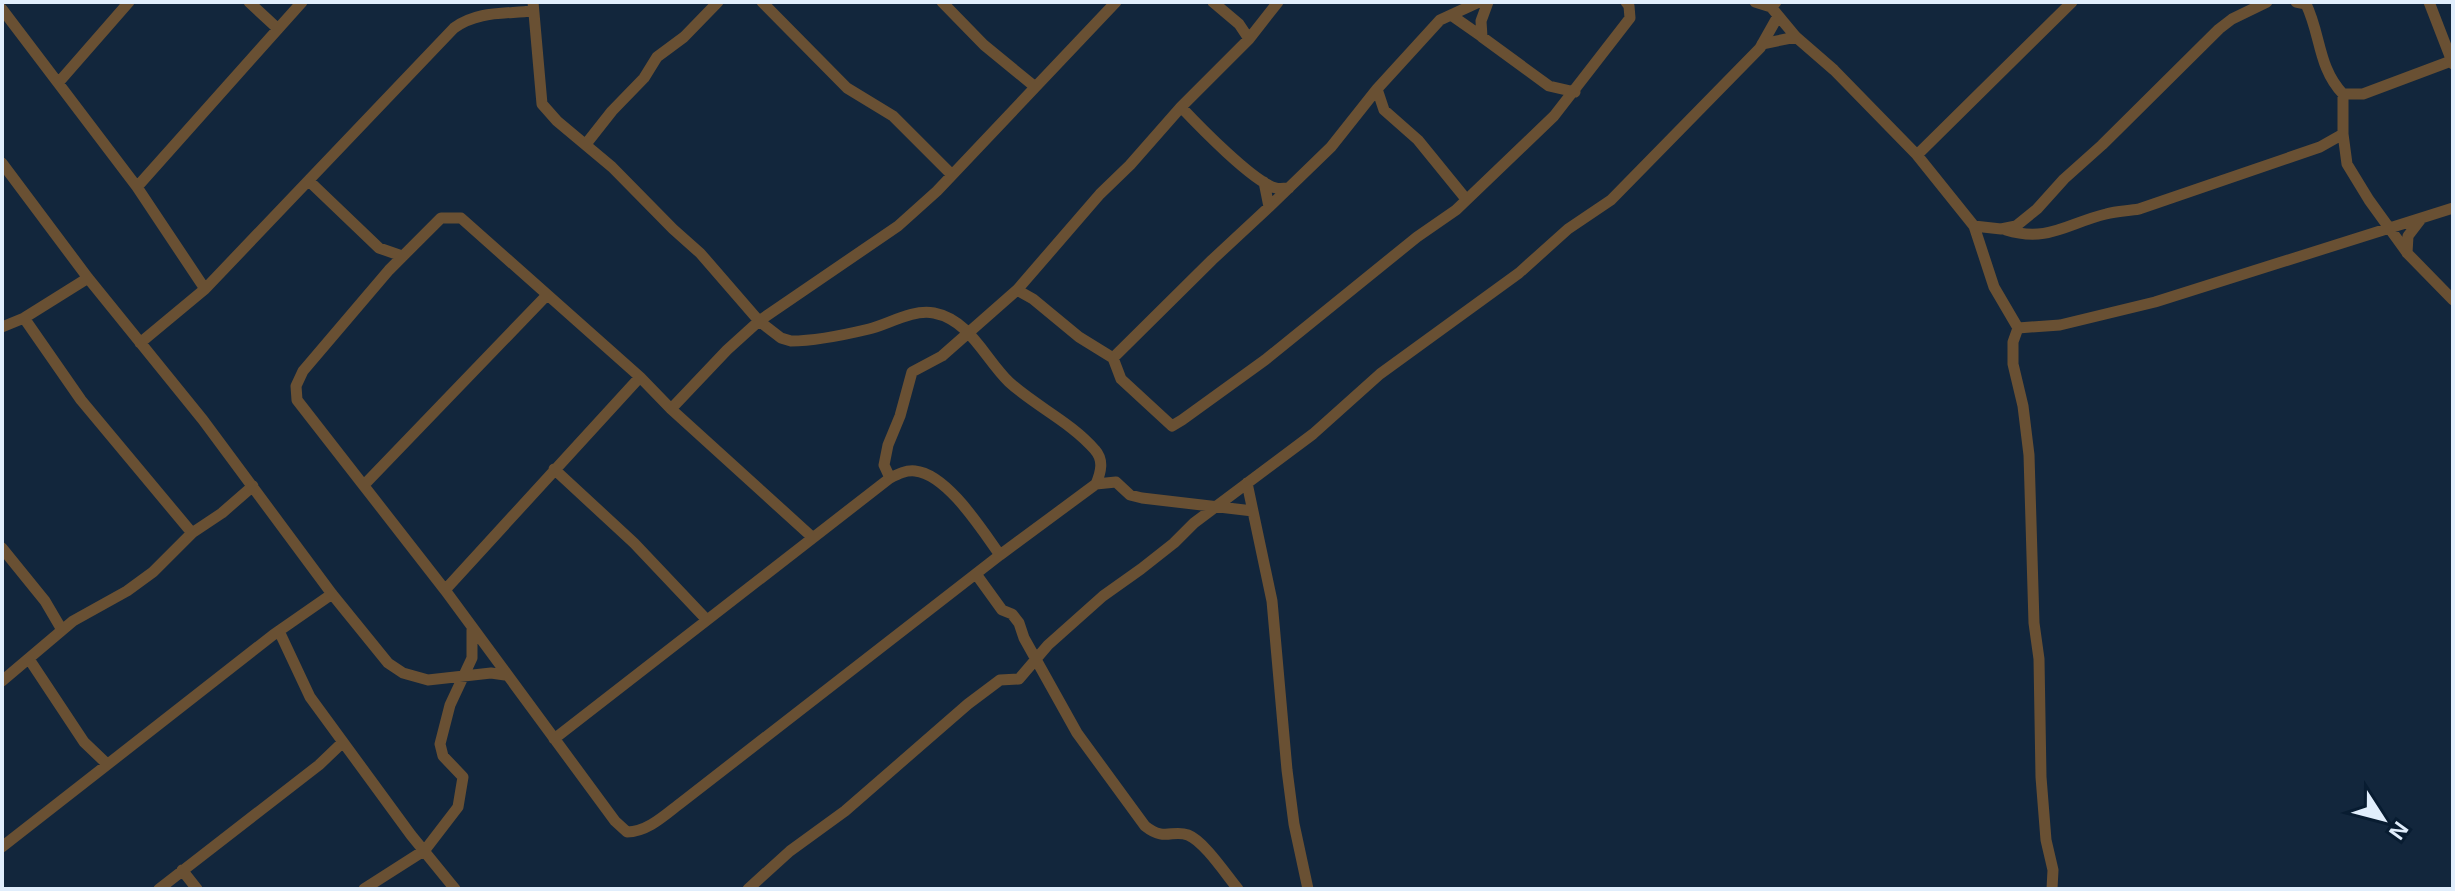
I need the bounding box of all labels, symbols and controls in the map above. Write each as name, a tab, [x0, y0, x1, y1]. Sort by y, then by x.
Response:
north arrow	[2343, 779, 2423, 859]
text: N	[2384, 817, 2414, 844]

